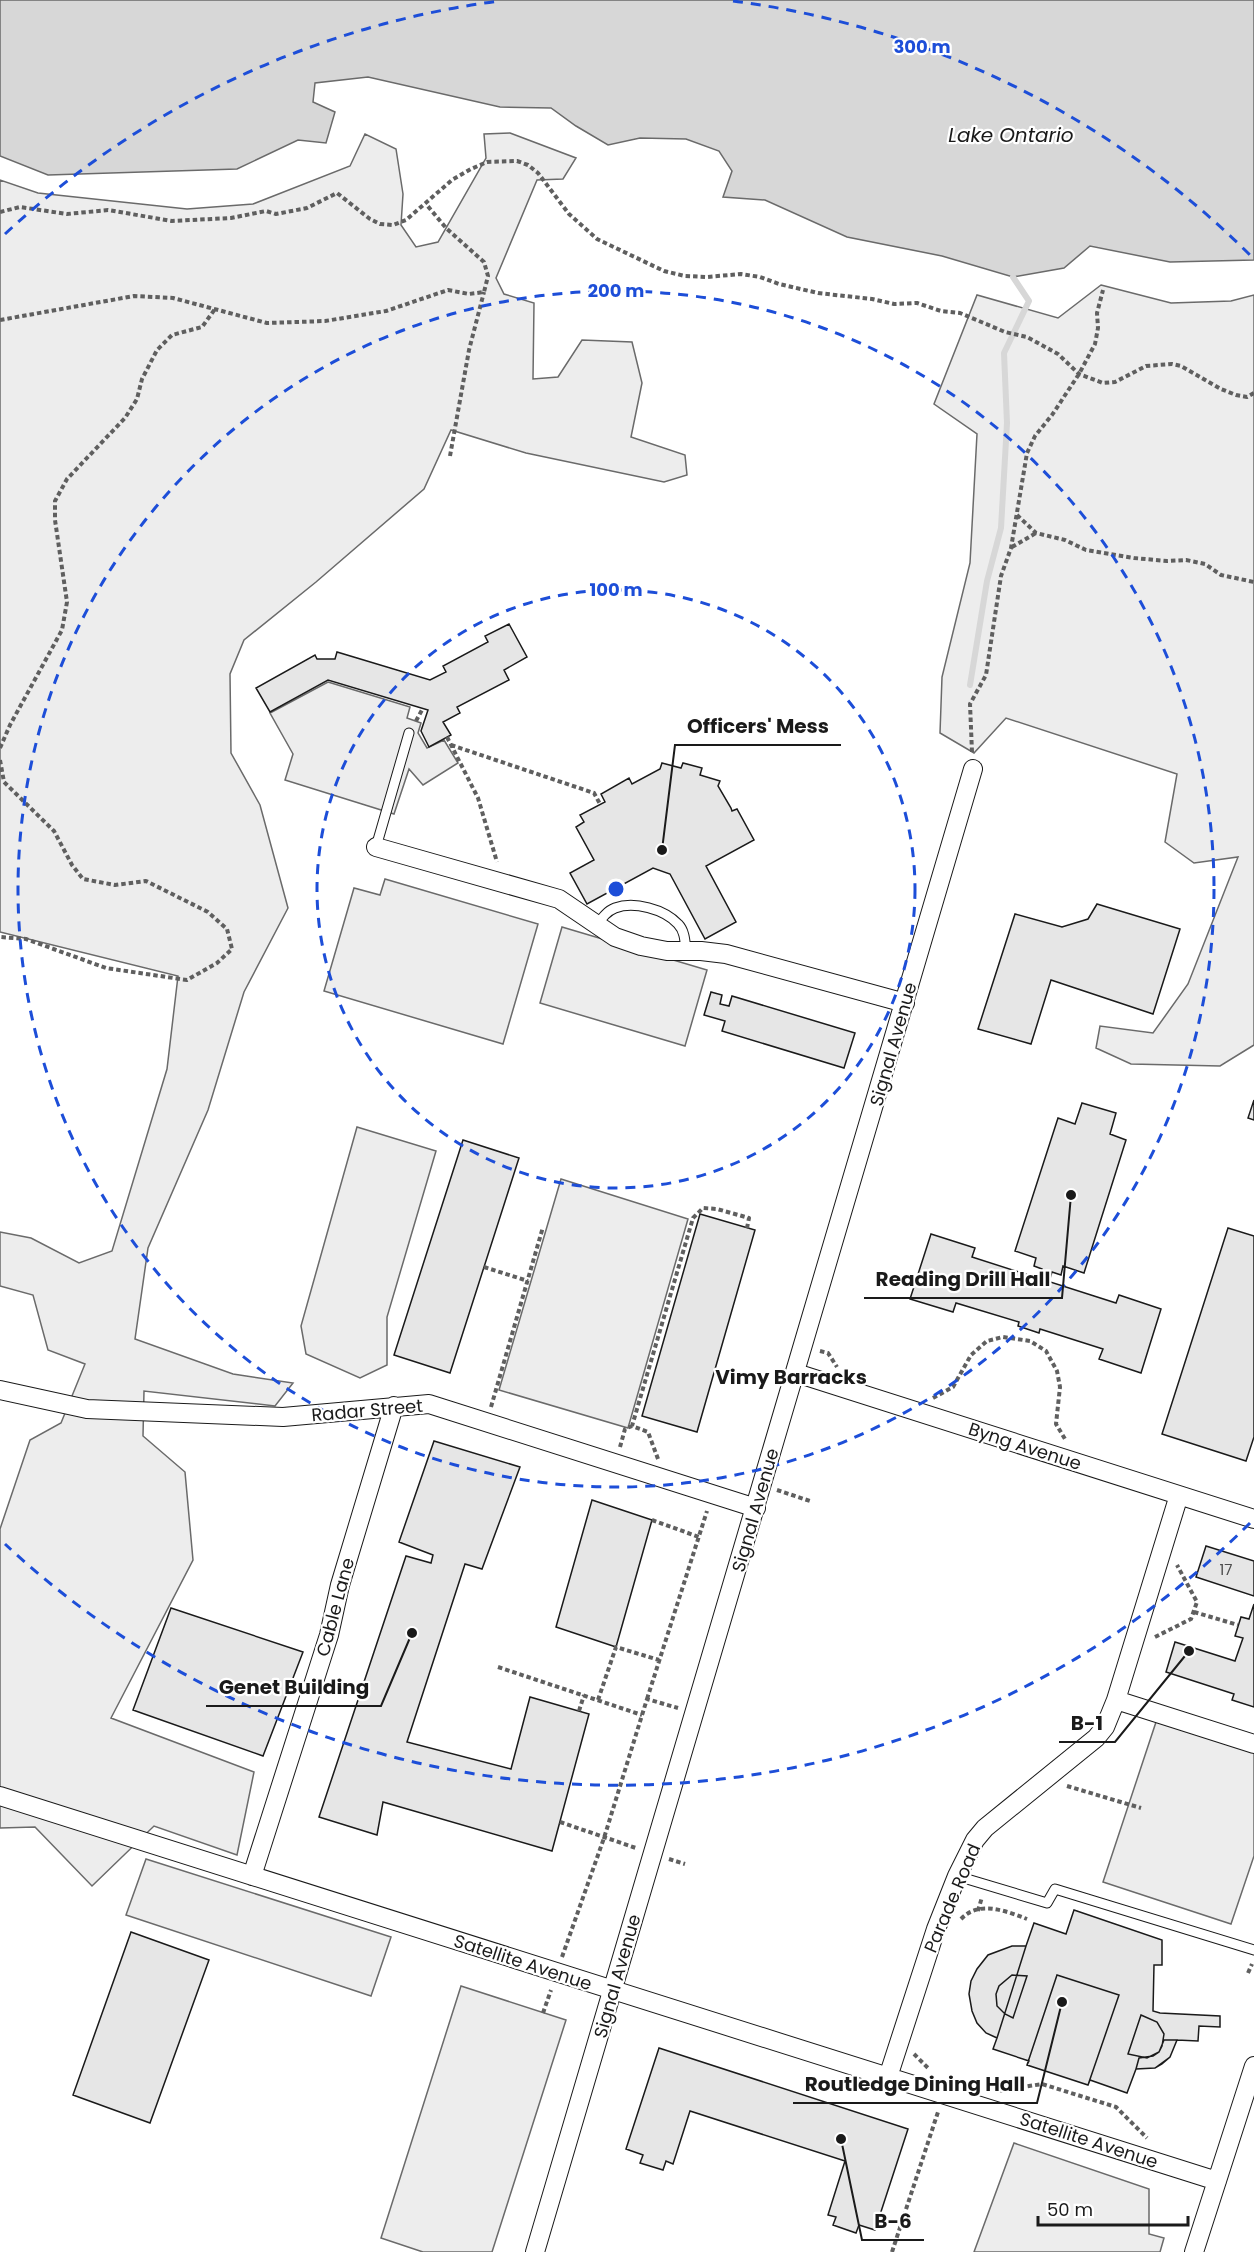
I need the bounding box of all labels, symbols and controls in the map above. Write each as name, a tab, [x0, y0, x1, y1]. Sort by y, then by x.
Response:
text: 300 m	[893, 34, 951, 59]
water label: Lake Ontario	[948, 121, 1074, 149]
text: 200 m	[588, 278, 644, 303]
text: 100 m	[589, 577, 643, 602]
callout: Officers' Mess	[675, 707, 841, 745]
text: Officers' Mess	[687, 712, 829, 740]
centre of rings	[606, 879, 626, 899]
street label: Signal Avenue	[863, 979, 923, 1109]
callout: Reading Drill Hall	[864, 1260, 1062, 1298]
text: Reading Drill Hall	[876, 1265, 1050, 1293]
district label: Vimy Barracks	[715, 1363, 867, 1391]
street label: Radar Street	[310, 1393, 424, 1427]
street label: Byng Avenue	[965, 1416, 1085, 1476]
street label: Signal Avenue	[725, 1445, 785, 1575]
street label: Cable Lane	[310, 1555, 360, 1659]
house number: 17	[1220, 1559, 1233, 1580]
callout: Genet Building	[206, 1668, 381, 1706]
text: Genet Building	[219, 1673, 369, 1701]
callout: B-1	[1059, 1704, 1115, 1742]
text: B-1	[1071, 1709, 1103, 1737]
street label: Parade Road	[918, 1840, 986, 1956]
street label: Signal Avenue	[587, 1911, 647, 2041]
street label: Satellite Avenue	[451, 1928, 595, 1996]
callout: Routledge Dining Hall	[793, 2065, 1037, 2103]
text: Routledge Dining Hall	[805, 2070, 1025, 2098]
street label: Satellite Avenue	[1017, 2106, 1161, 2174]
scale bar	[1038, 2189, 1188, 2227]
text: 50 m	[1047, 2197, 1093, 2222]
callout: B-6	[862, 2202, 924, 2240]
text: B-6	[874, 2207, 912, 2235]

